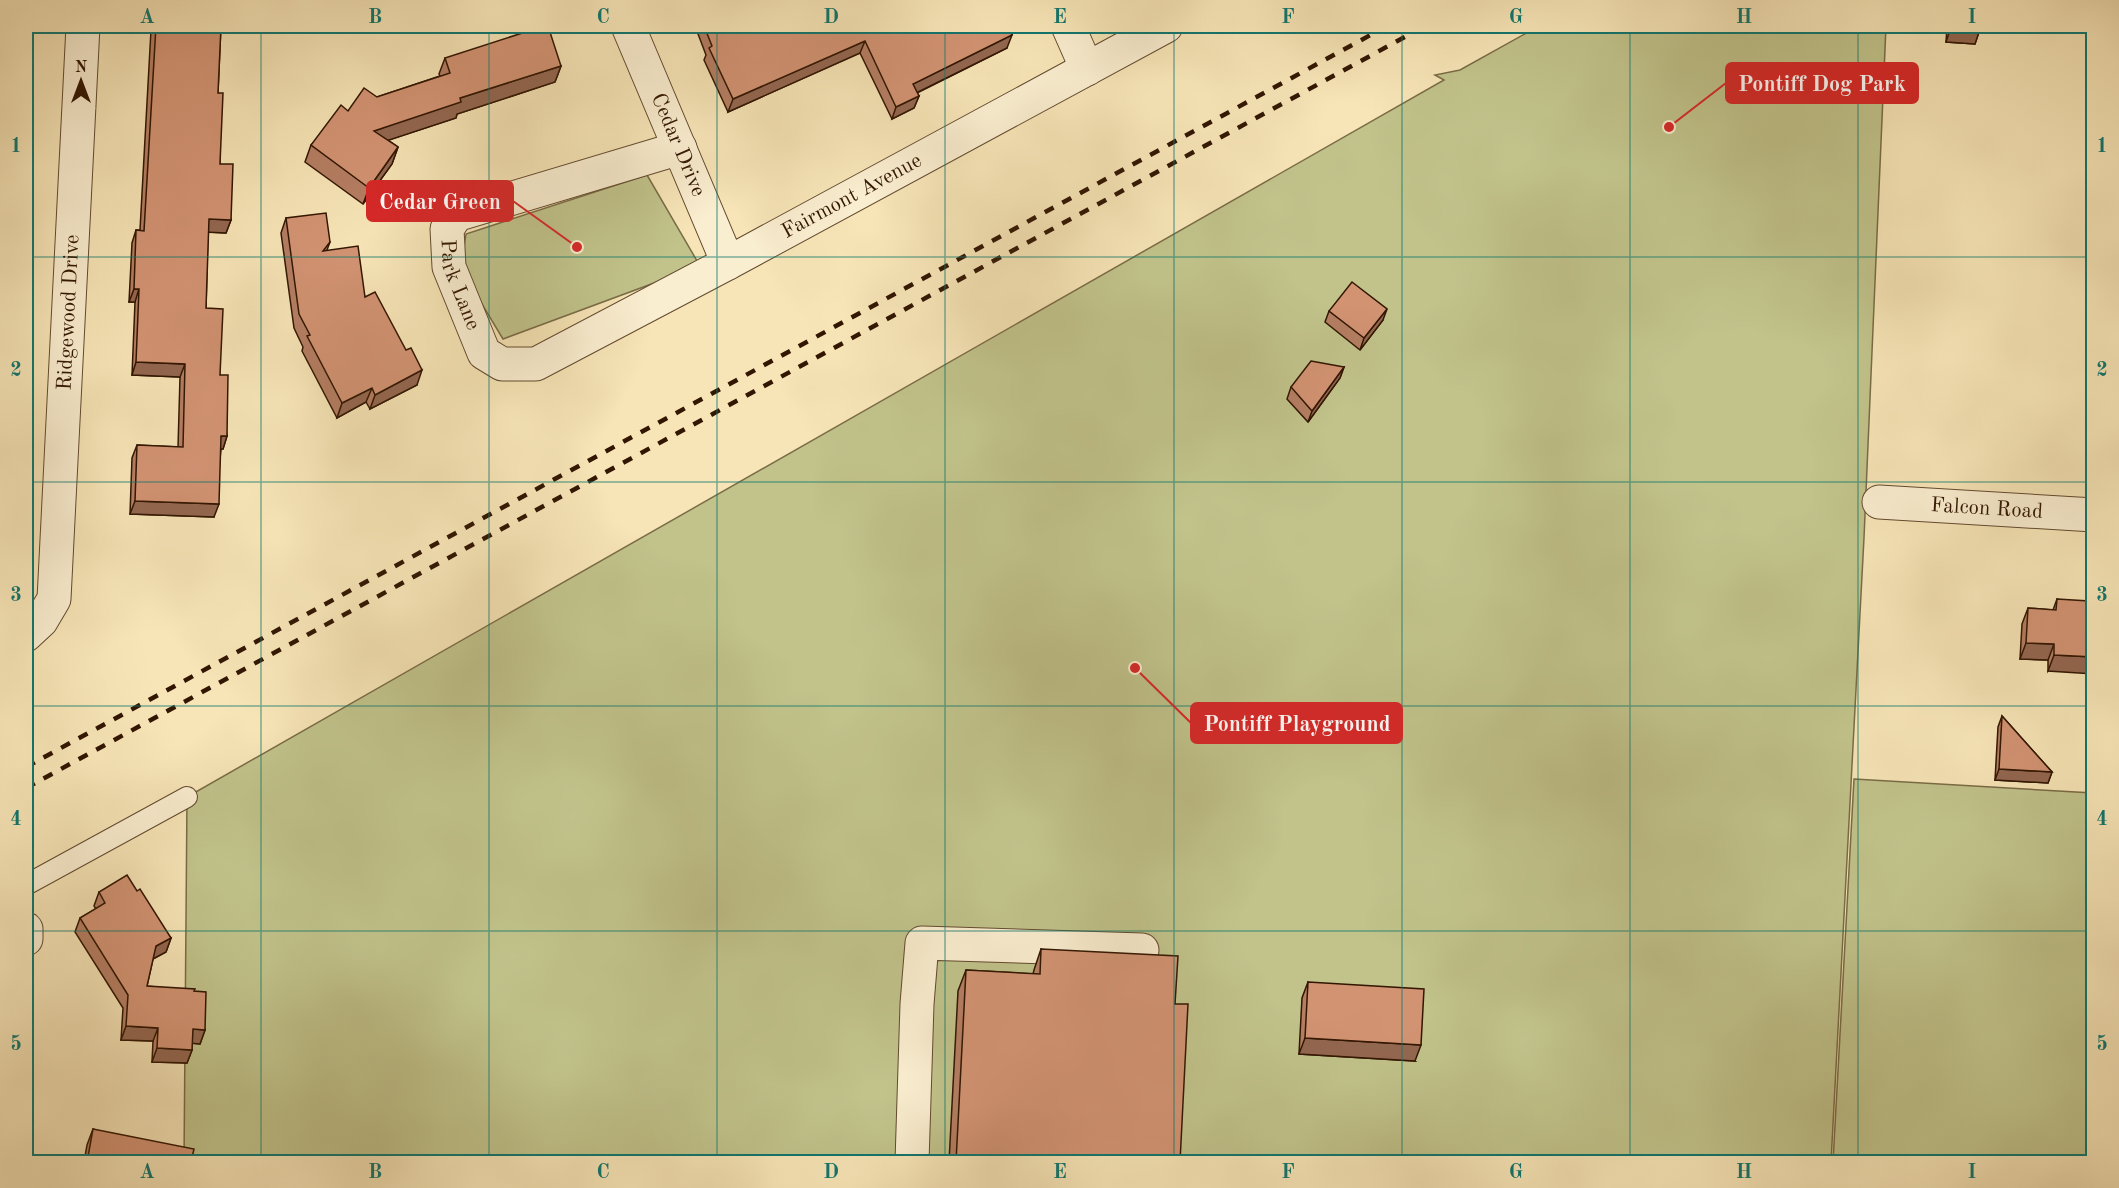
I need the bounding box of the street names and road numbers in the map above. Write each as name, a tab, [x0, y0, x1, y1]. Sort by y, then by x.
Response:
street label: Cedar Drive	[647, 90, 709, 200]
street label: Fairmont Avenue	[778, 150, 925, 242]
street label: Ridgewood Drive	[54, 234, 83, 391]
street label: Park Lane	[437, 239, 484, 333]
street label: Falcon Road	[1930, 495, 2044, 522]

